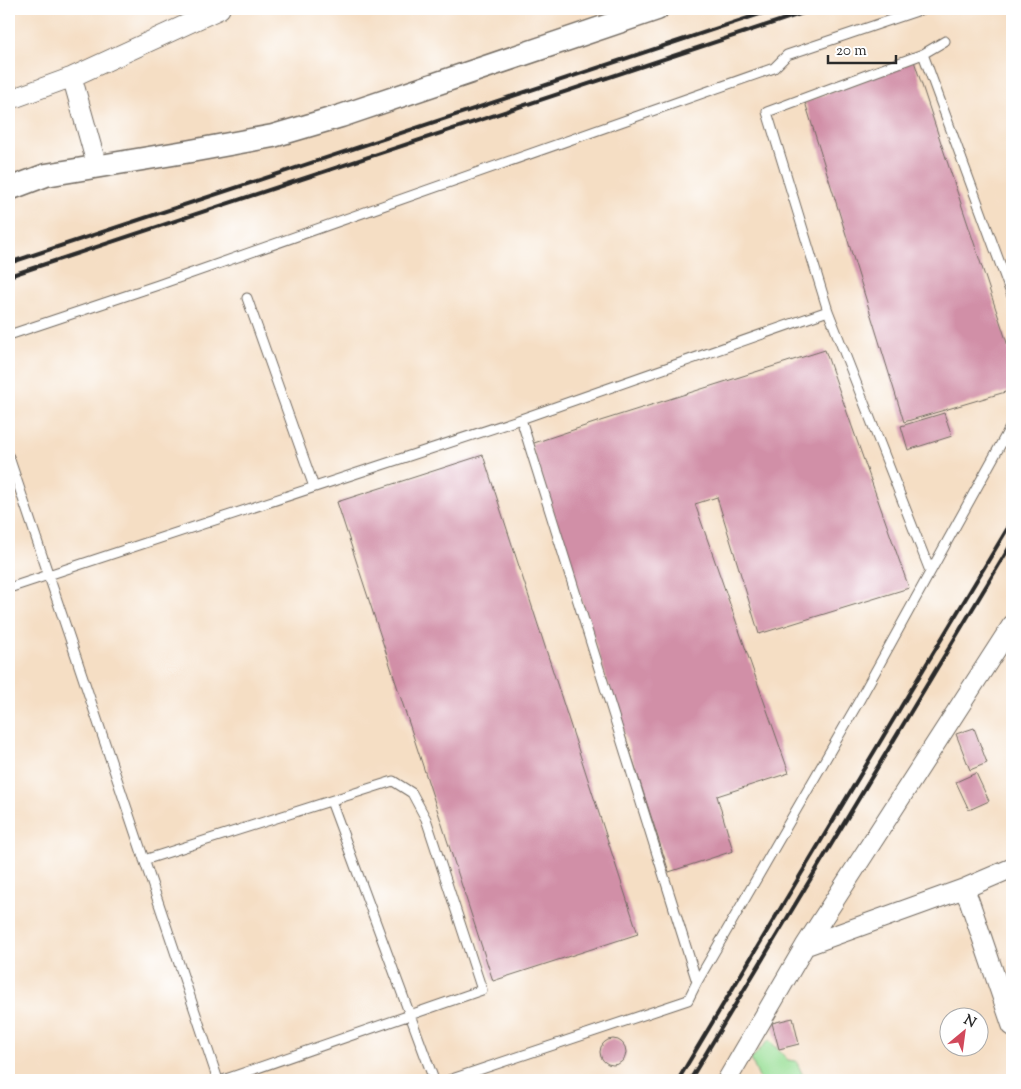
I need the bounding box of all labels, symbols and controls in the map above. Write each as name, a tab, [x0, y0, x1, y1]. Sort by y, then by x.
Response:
scale bar	[828, 32, 896, 64]
text: 20 m	[836, 41, 867, 62]
north arrow	[938, 1006, 988, 1056]
text: N	[960, 1011, 979, 1034]

